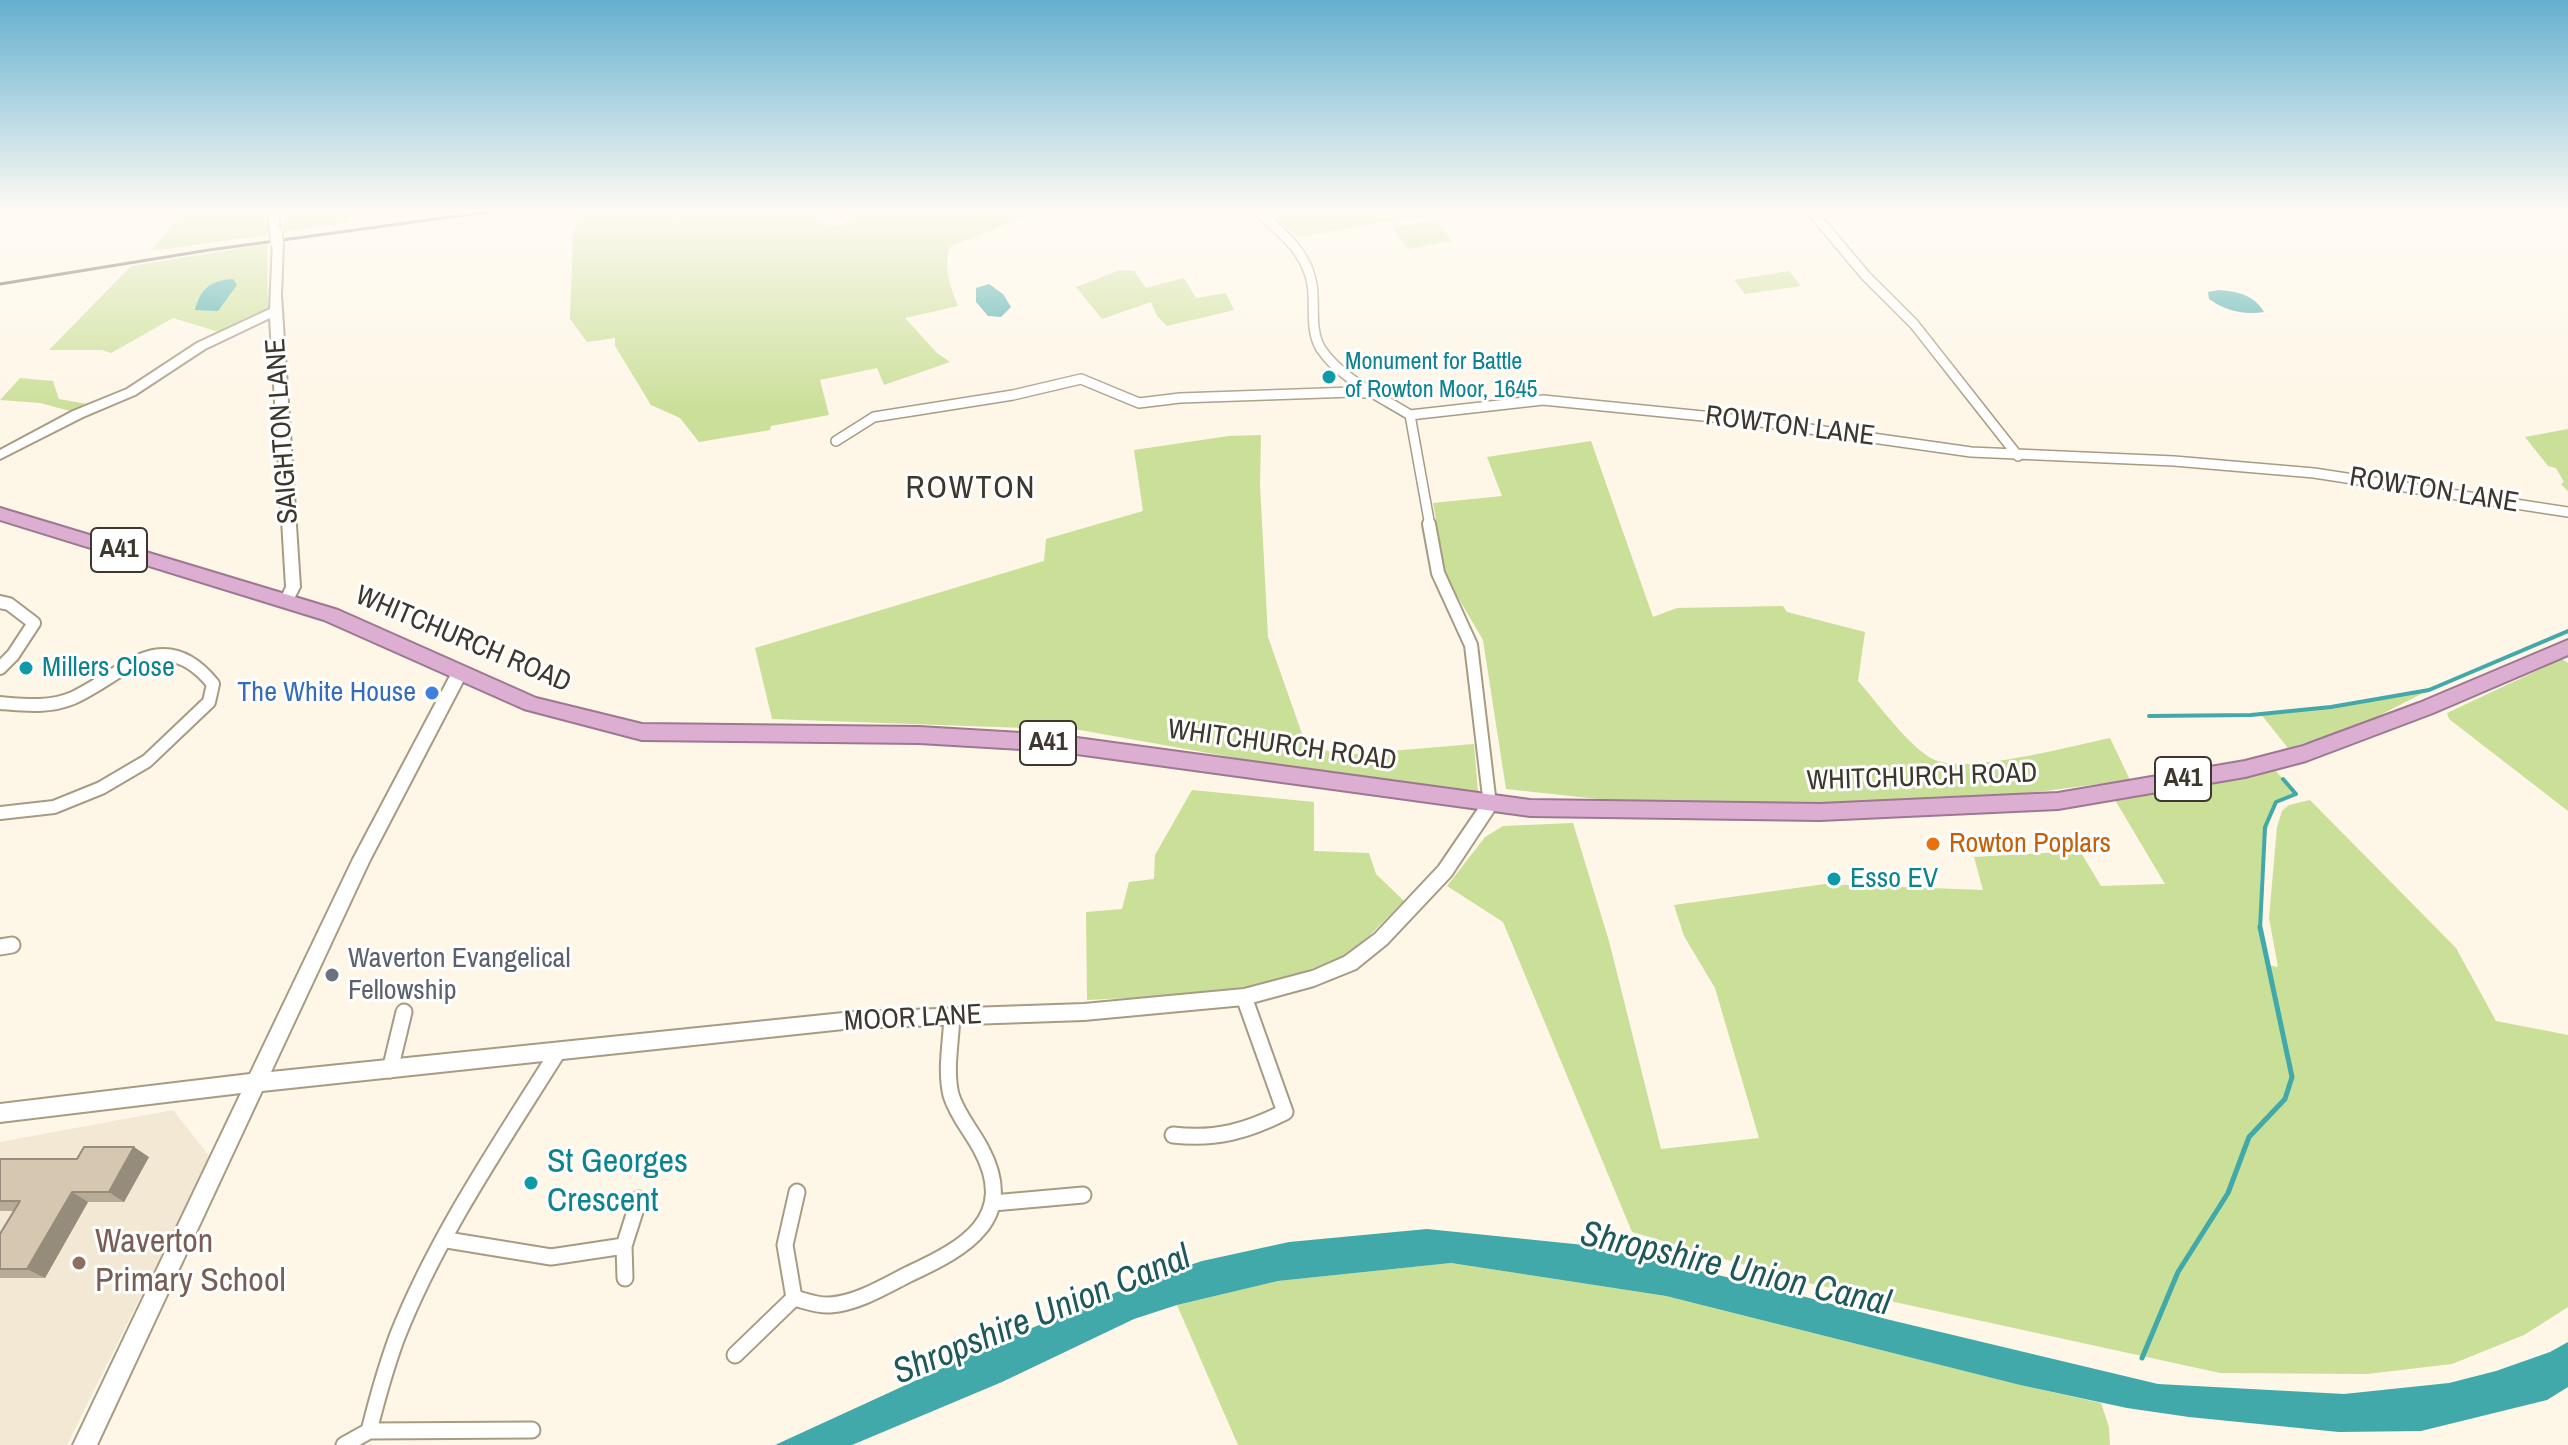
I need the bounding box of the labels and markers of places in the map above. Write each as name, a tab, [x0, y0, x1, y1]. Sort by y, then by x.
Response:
place label: Monument for Battle of Rowton Moor, 1645	[1345, 349, 1538, 405]
marker: Monument for Battle of Rowton Moor, 1645	[1320, 368, 1338, 386]
place label: Millers Close	[42, 651, 175, 685]
marker: Millers Close	[17, 659, 35, 677]
place label: The White House	[237, 676, 416, 710]
marker: The White House	[423, 684, 441, 702]
place label: Rowton Poplars	[1949, 827, 2111, 861]
marker: Rowton Poplars	[1924, 835, 1942, 853]
place label: Esso EV	[1850, 862, 1938, 896]
marker: Esso EV	[1825, 870, 1843, 888]
place label: Waverton Evangelical Fellowship	[348, 942, 570, 1008]
marker: Waverton Evangelical Fellowship	[323, 966, 341, 984]
place label: St Georges Crescent	[547, 1143, 688, 1222]
marker: St Georges Crescent	[522, 1174, 540, 1192]
place label: Waverton Primary School	[95, 1223, 286, 1302]
marker: Waverton Primary School	[70, 1254, 88, 1272]

